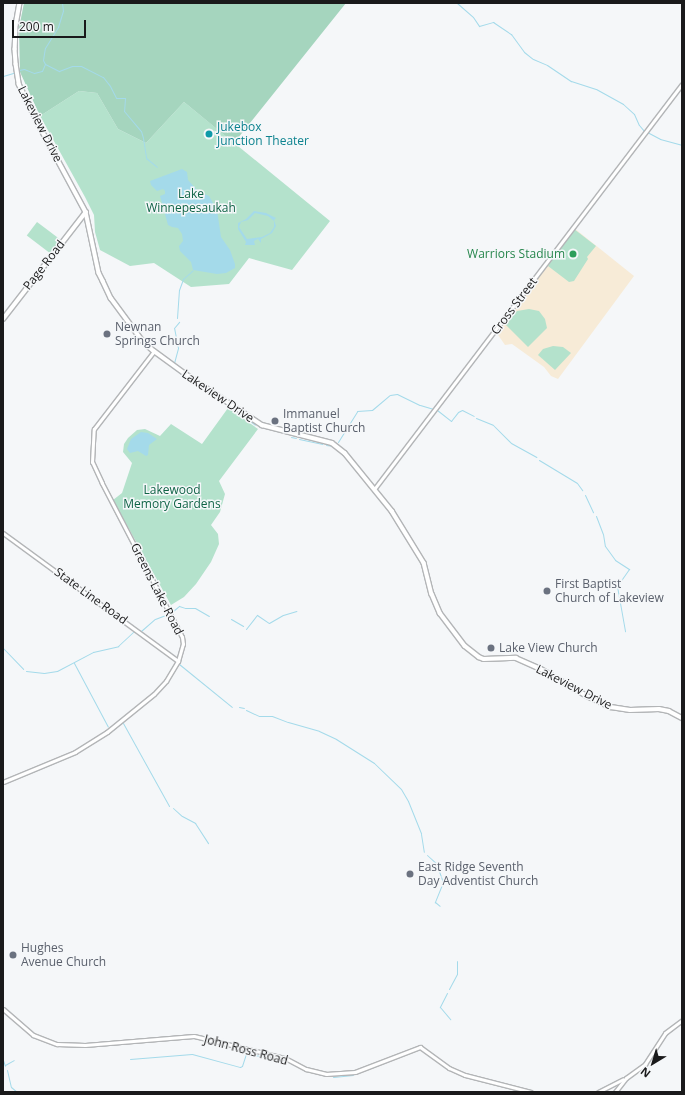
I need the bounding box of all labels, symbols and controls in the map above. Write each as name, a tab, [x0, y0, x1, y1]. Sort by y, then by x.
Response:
scale bar	[14, 12, 88, 38]
text: 200 m	[19, 18, 54, 35]
street label: Lakeview Drive	[15, 84, 65, 164]
place label: Jukebox Junction Theater	[217, 120, 309, 148]
marker: Jukebox Junction Theater	[204, 129, 214, 139]
park label: Lake Winnepesaukah	[146, 187, 236, 215]
street label: Page Road	[20, 237, 68, 293]
place label: Warriors Stadium	[467, 247, 565, 261]
marker: Warriors Stadium	[568, 249, 578, 259]
street label: Cross Street	[488, 275, 540, 337]
place label: Newnan Springs Church	[115, 320, 200, 348]
marker: Newnan Springs Church	[102, 329, 112, 339]
street label: Lakeview Drive	[179, 367, 257, 425]
place label: Immanuel Baptist Church	[283, 407, 365, 435]
marker: Immanuel Baptist Church	[270, 416, 280, 426]
park label: Lakewood Memory Gardens	[123, 483, 221, 511]
street label: Greens Lake Road	[128, 541, 186, 637]
street label: State Line Road	[52, 565, 130, 627]
place label: First Baptist Church of Lakeview	[555, 577, 664, 605]
marker: First Baptist Church of Lakeview	[542, 586, 552, 596]
place label: Lake View Church	[499, 641, 598, 655]
marker: Lake View Church	[486, 643, 496, 653]
street label: Lakeview Drive	[534, 662, 614, 712]
place label: East Ridge Seventh Day Adventist Church	[418, 860, 538, 888]
marker: East Ridge Seventh Day Adventist Church	[405, 869, 415, 879]
place label: Hughes Avenue Church	[21, 941, 106, 969]
marker: Hughes Avenue Church	[8, 950, 18, 960]
street label: John Ross Road	[203, 1032, 289, 1068]
north arrow	[633, 1043, 673, 1083]
text: N	[637, 1064, 653, 1082]

